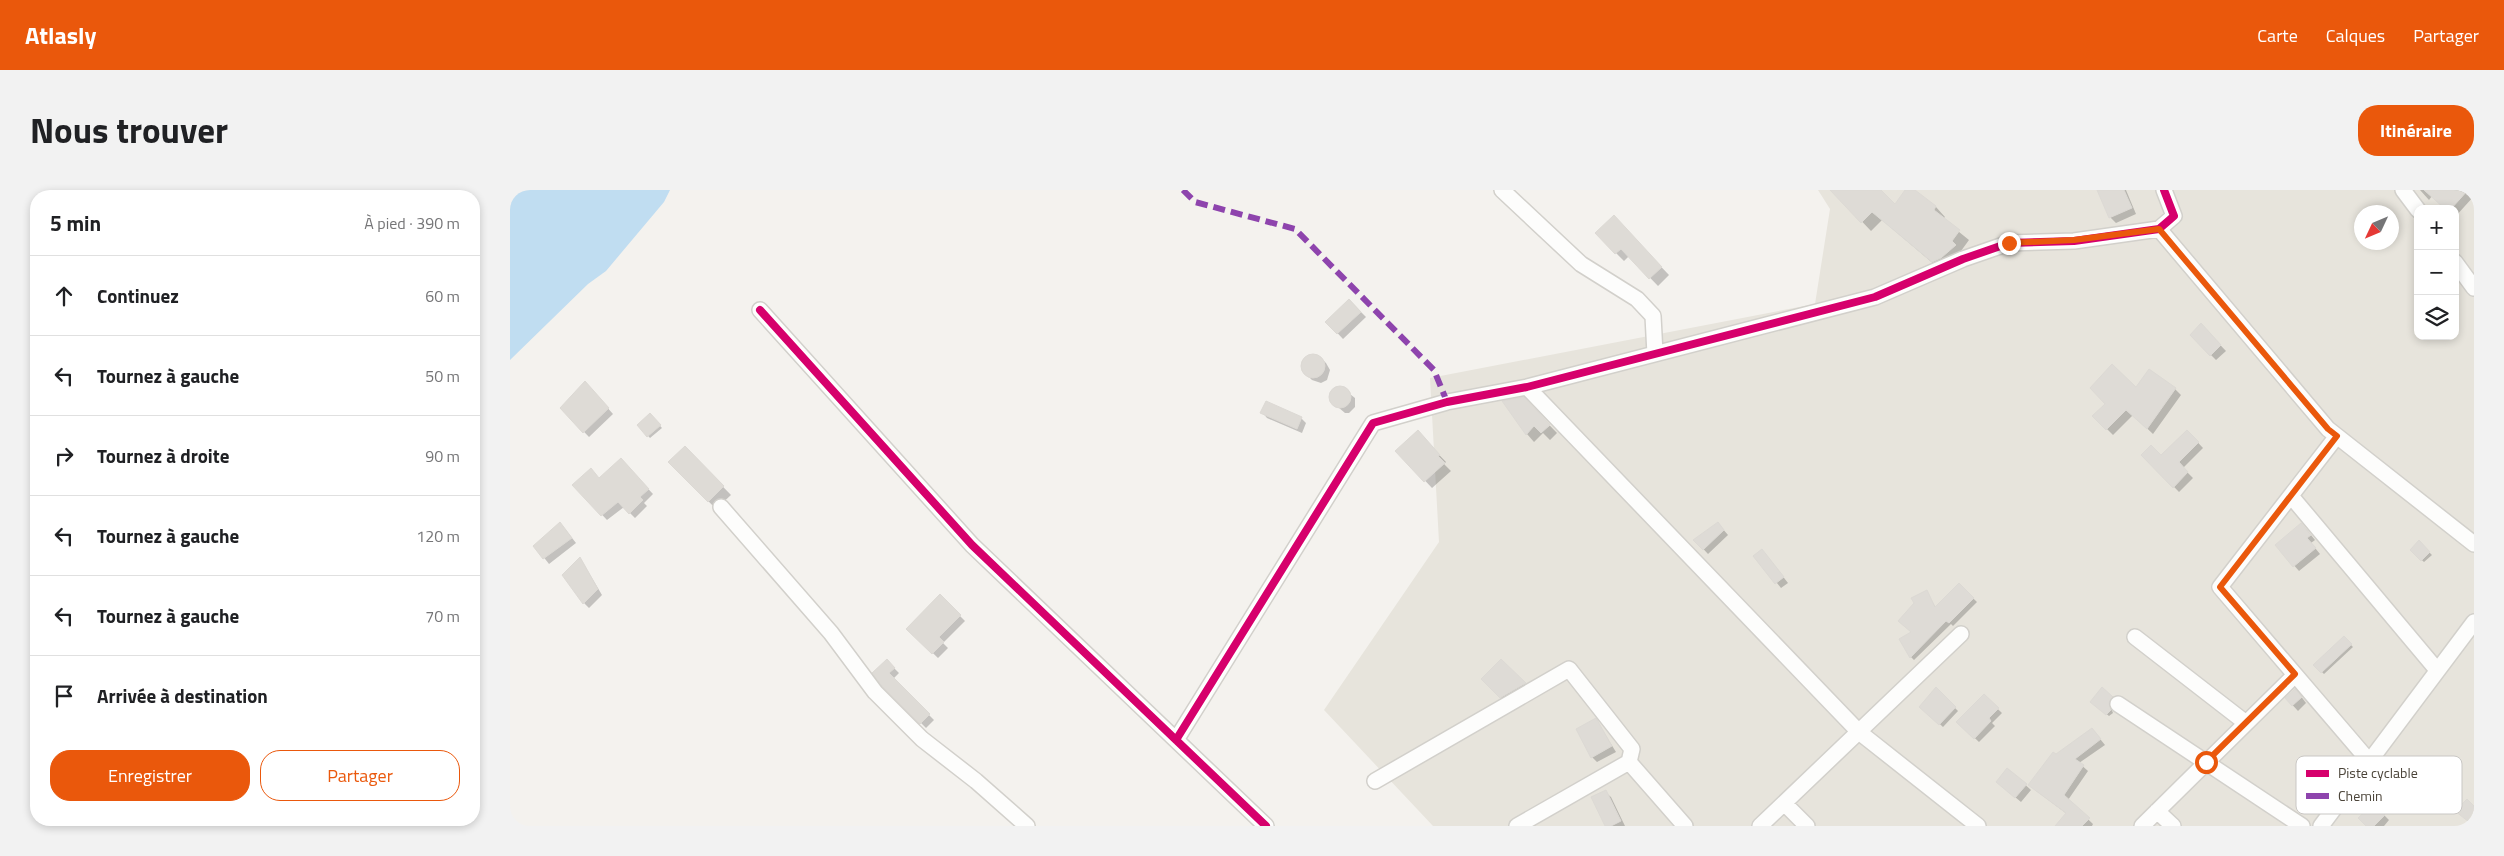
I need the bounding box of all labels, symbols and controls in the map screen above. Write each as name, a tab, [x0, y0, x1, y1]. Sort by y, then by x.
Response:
text: Atlasly	[25, 17, 96, 53]
text: Carte	[2257, 22, 2298, 49]
text: Calques	[2326, 22, 2385, 49]
text: Partager	[2413, 22, 2479, 49]
text: Nous trouver	[30, 103, 228, 157]
button: Itinéraire	[2358, 105, 2474, 156]
north arrow	[2354, 205, 2399, 250]
map controls	[2414, 205, 2459, 340]
button: +	[2414, 205, 2459, 250]
text: 5 min	[50, 207, 101, 239]
text: À pied · 390 m	[364, 211, 460, 235]
route end	[1998, 232, 2021, 255]
button: −	[2414, 250, 2459, 295]
text: Continuez	[97, 281, 179, 310]
icon: ahead	[50, 282, 78, 310]
text: 60 m	[425, 284, 460, 308]
button: layers	[2414, 295, 2459, 340]
text: Tournez à gauche	[97, 361, 239, 390]
icon: left	[50, 362, 78, 390]
text: 50 m	[425, 364, 460, 388]
text: Tournez à droite	[97, 441, 229, 470]
icon: right	[50, 442, 78, 470]
text: 90 m	[425, 444, 460, 468]
text: Tournez à gauche	[97, 521, 239, 550]
icon: left	[50, 522, 78, 550]
text: 120 m	[416, 524, 460, 548]
text: Tournez à gauche	[97, 601, 239, 630]
icon: left	[50, 602, 78, 630]
text: 70 m	[425, 604, 460, 628]
text: Arrivée à destination	[97, 681, 268, 710]
icon: arrive	[50, 682, 78, 710]
button: Enregistrer	[50, 750, 250, 801]
button: Partager	[260, 750, 460, 801]
route start	[2195, 751, 2218, 774]
legend	[2296, 756, 2462, 814]
text: Piste cyclable	[2338, 762, 2418, 783]
text: Chemin	[2338, 785, 2383, 806]

